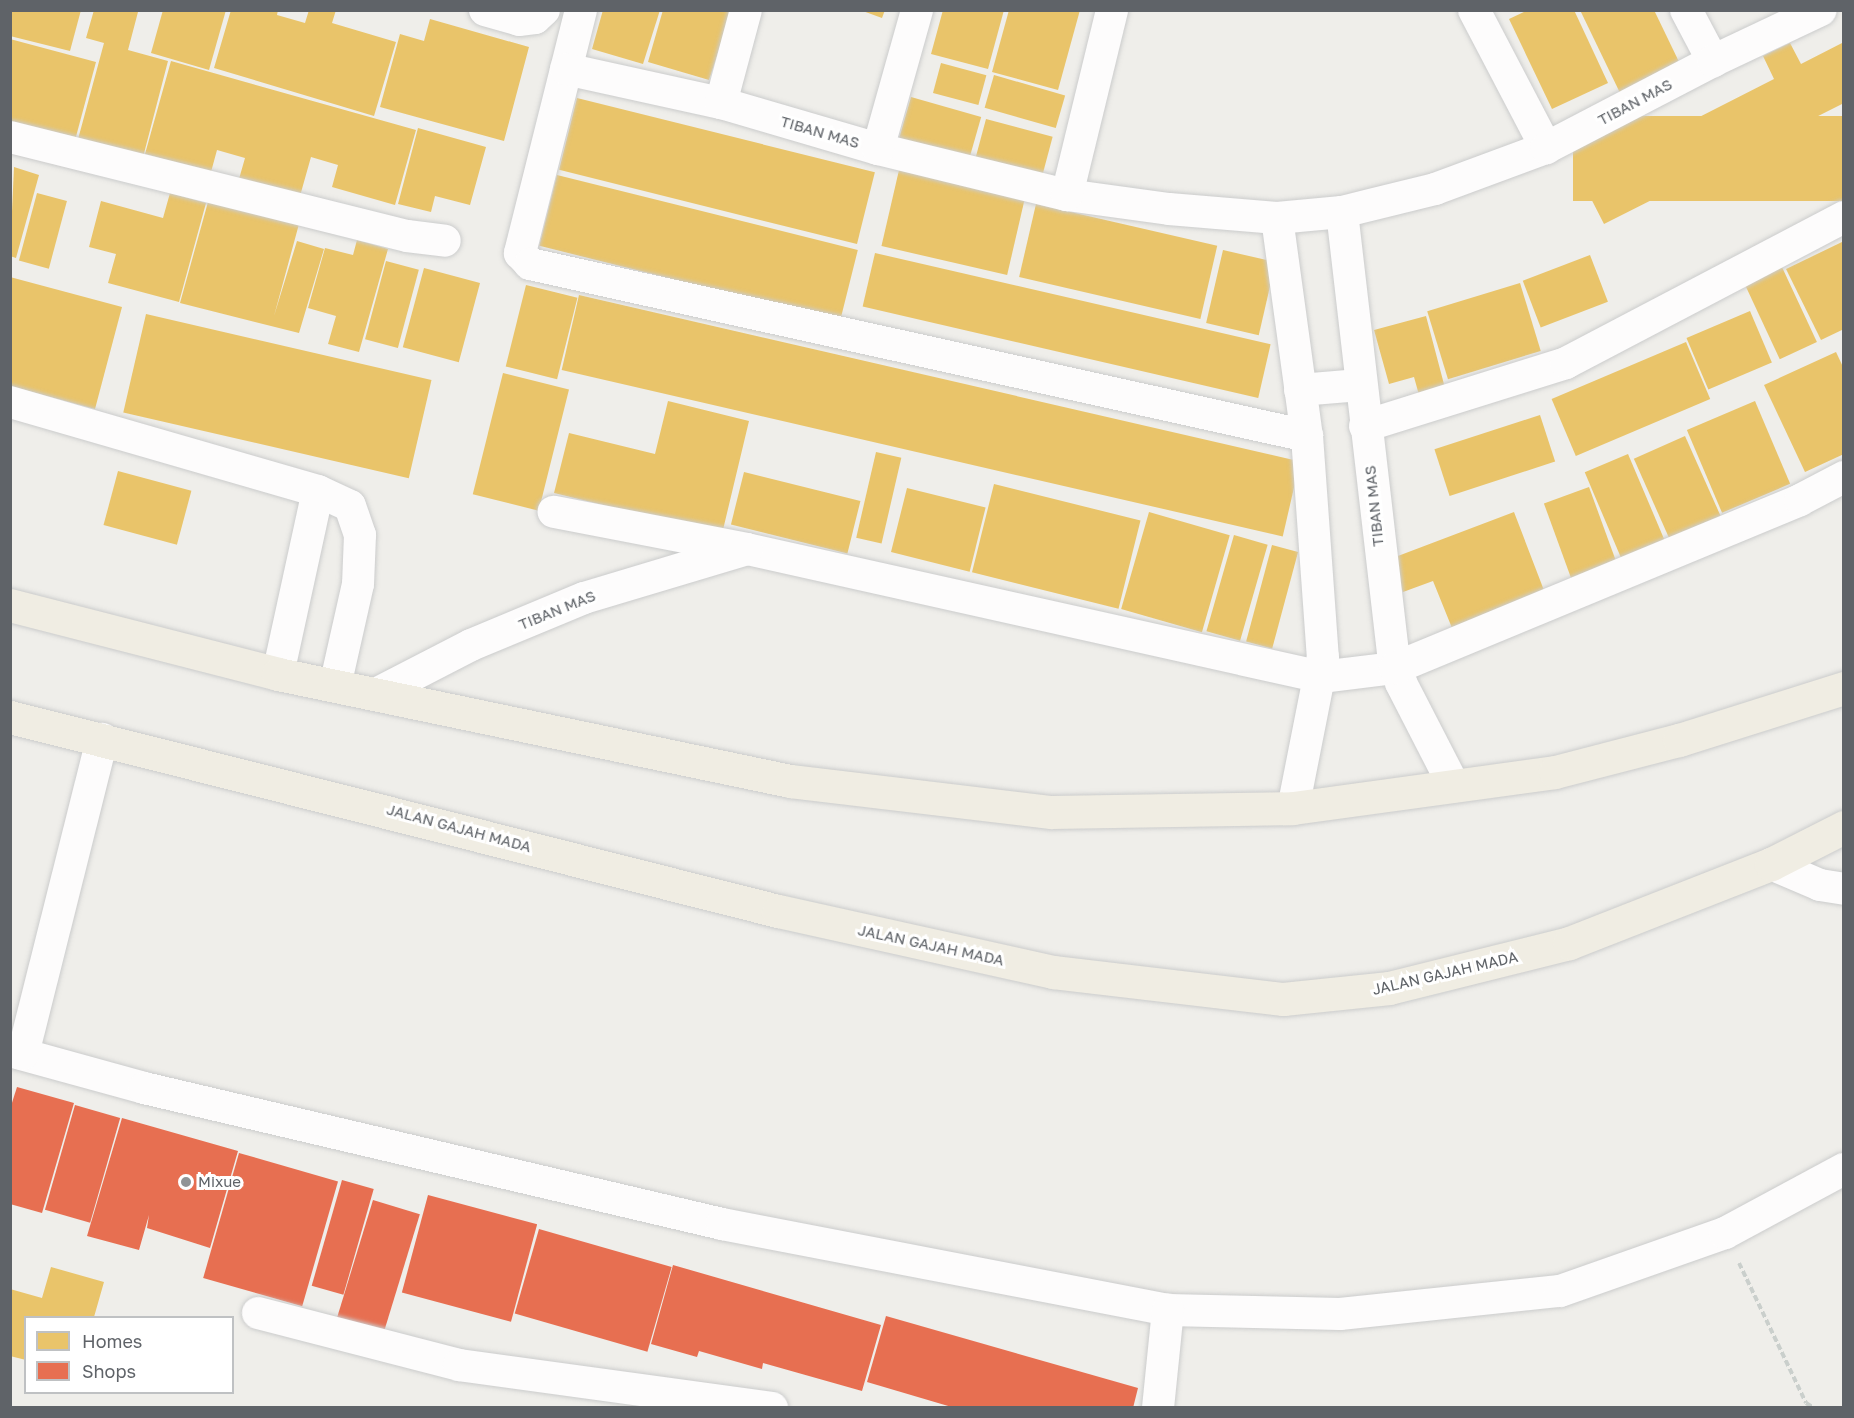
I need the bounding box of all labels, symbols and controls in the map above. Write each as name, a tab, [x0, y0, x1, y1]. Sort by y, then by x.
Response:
street label: TIBAN MAS	[1595, 75, 1675, 129]
street label: TIBAN MAS	[778, 112, 862, 152]
street label: TIBAN MAS	[1361, 465, 1387, 547]
street label: TIBAN MAS	[516, 586, 598, 634]
street label: JALAN GAJAH MADA	[385, 800, 533, 856]
street label: JALAN GAJAH MADA	[856, 921, 1006, 969]
street label: JALAN GAJAH MADA	[1370, 947, 1520, 999]
place label: Mixue	[198, 1173, 241, 1191]
marker: Mixue	[179, 1175, 193, 1189]
legend	[24, 1316, 234, 1394]
text: Homes	[82, 1330, 142, 1352]
text: Shops	[82, 1360, 136, 1382]

